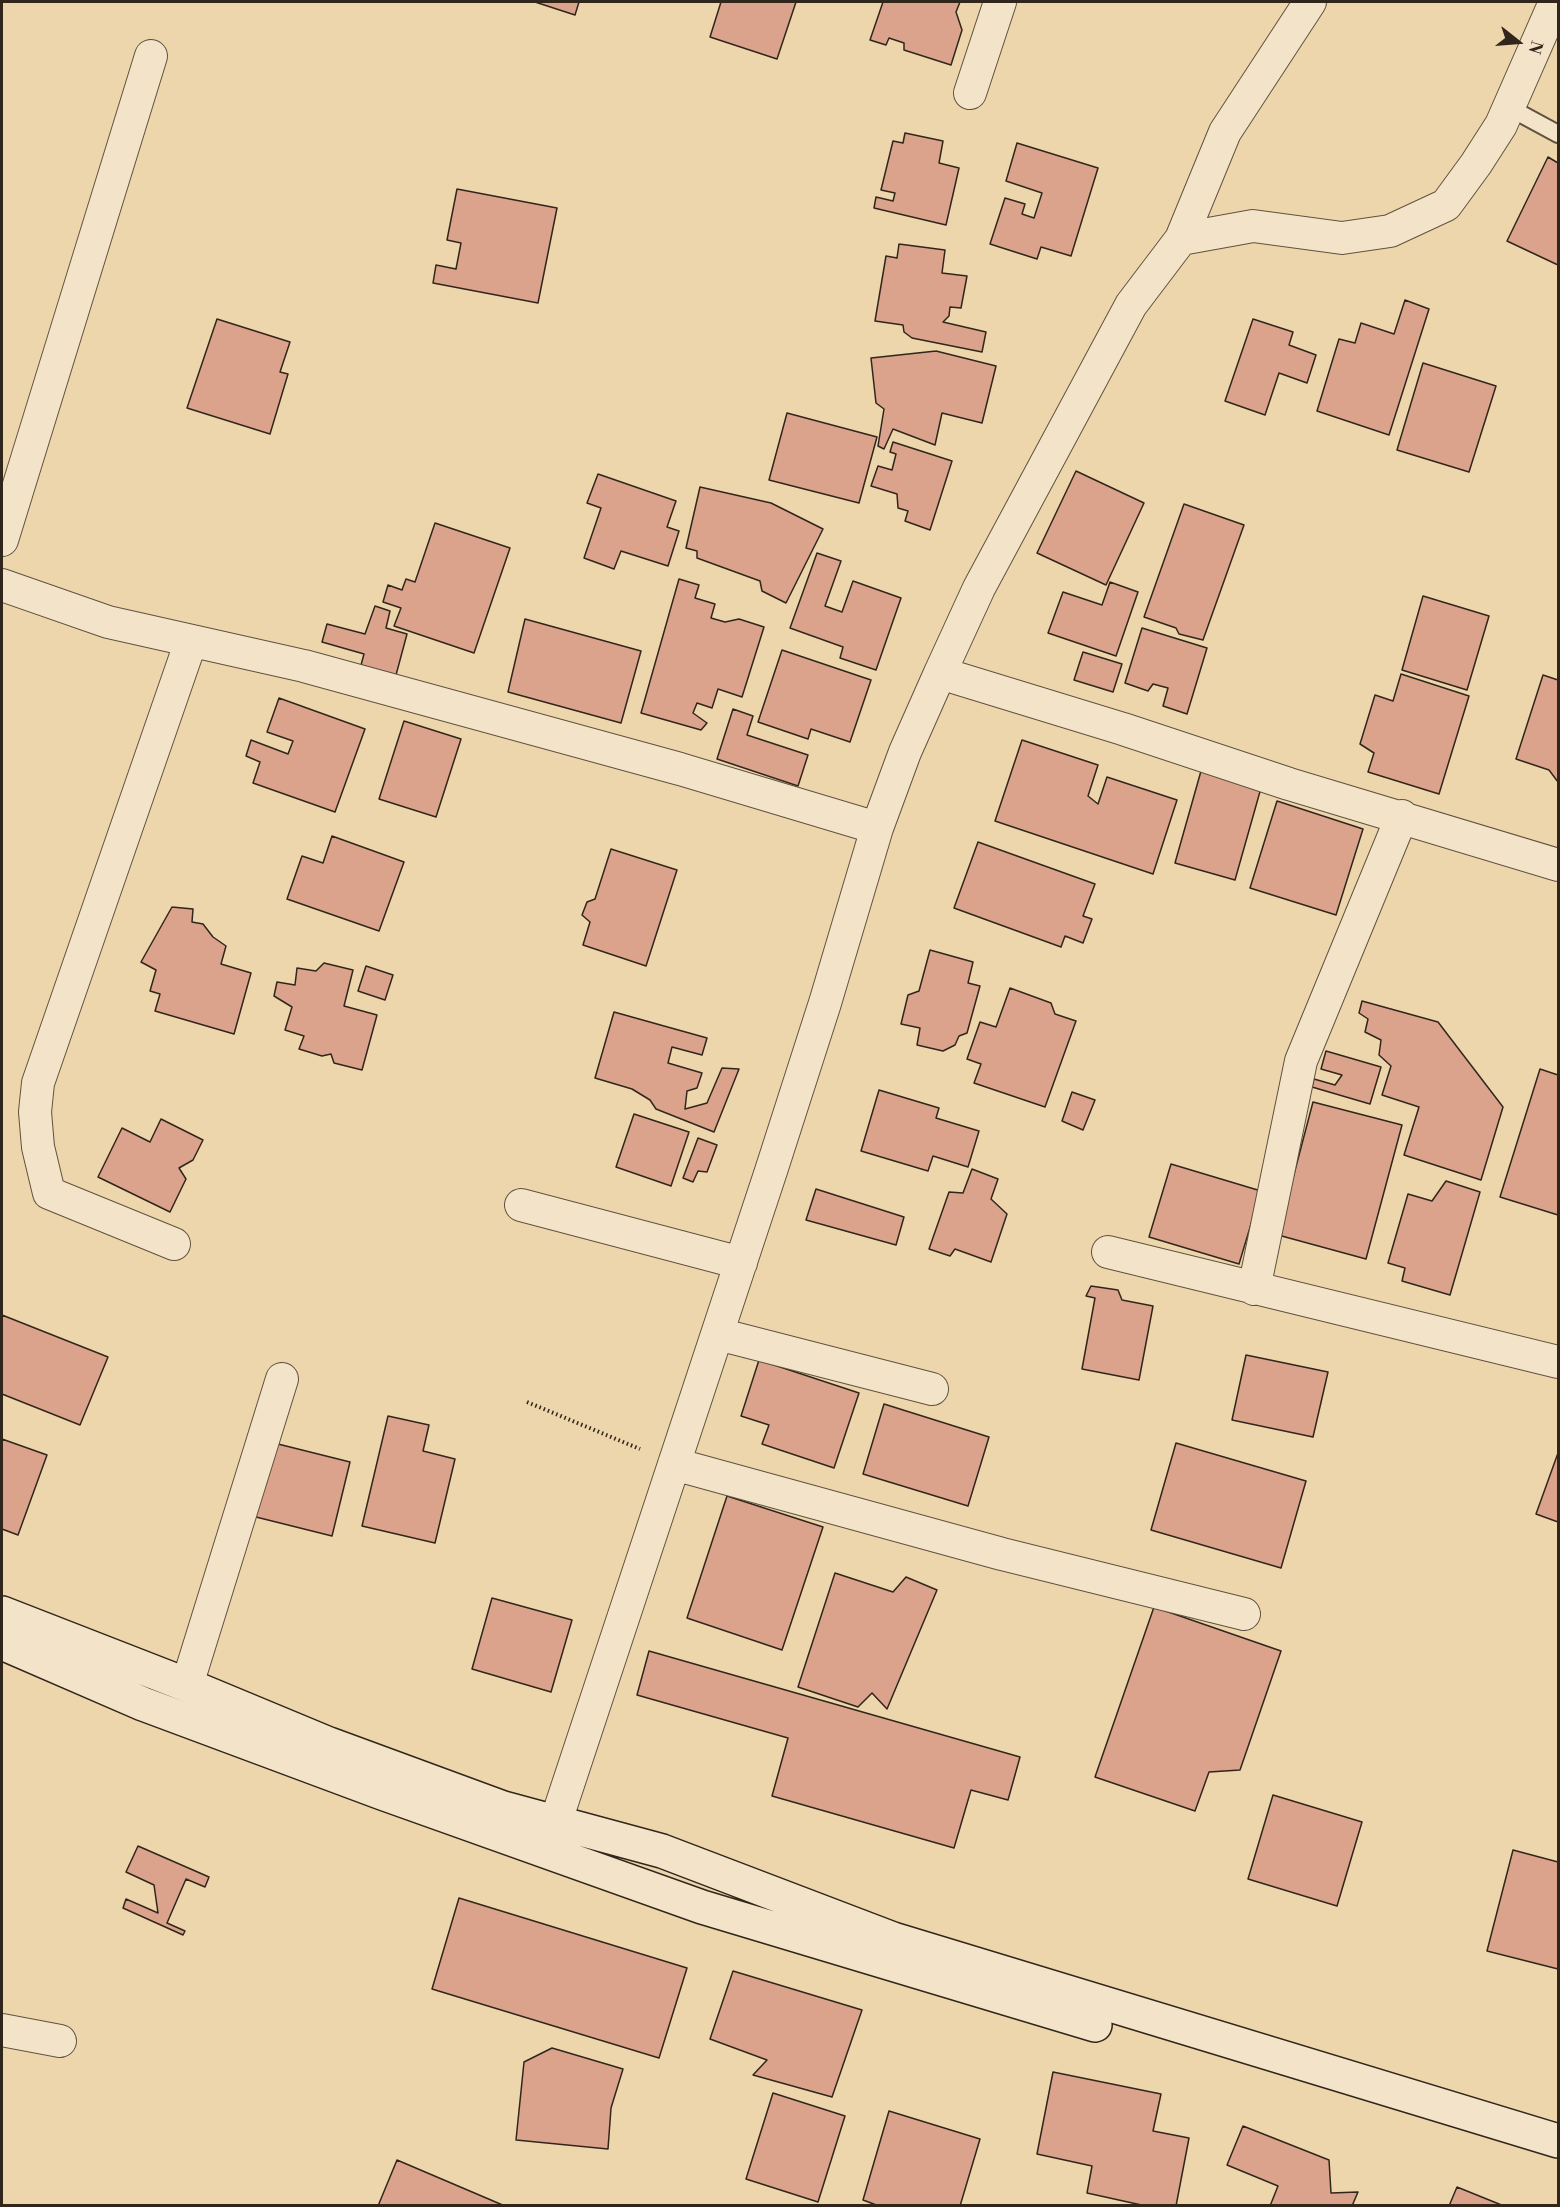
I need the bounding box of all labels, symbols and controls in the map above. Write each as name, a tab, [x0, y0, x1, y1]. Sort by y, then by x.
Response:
north arrow	[1488, 12, 1548, 72]
text: N	[1524, 38, 1547, 56]

